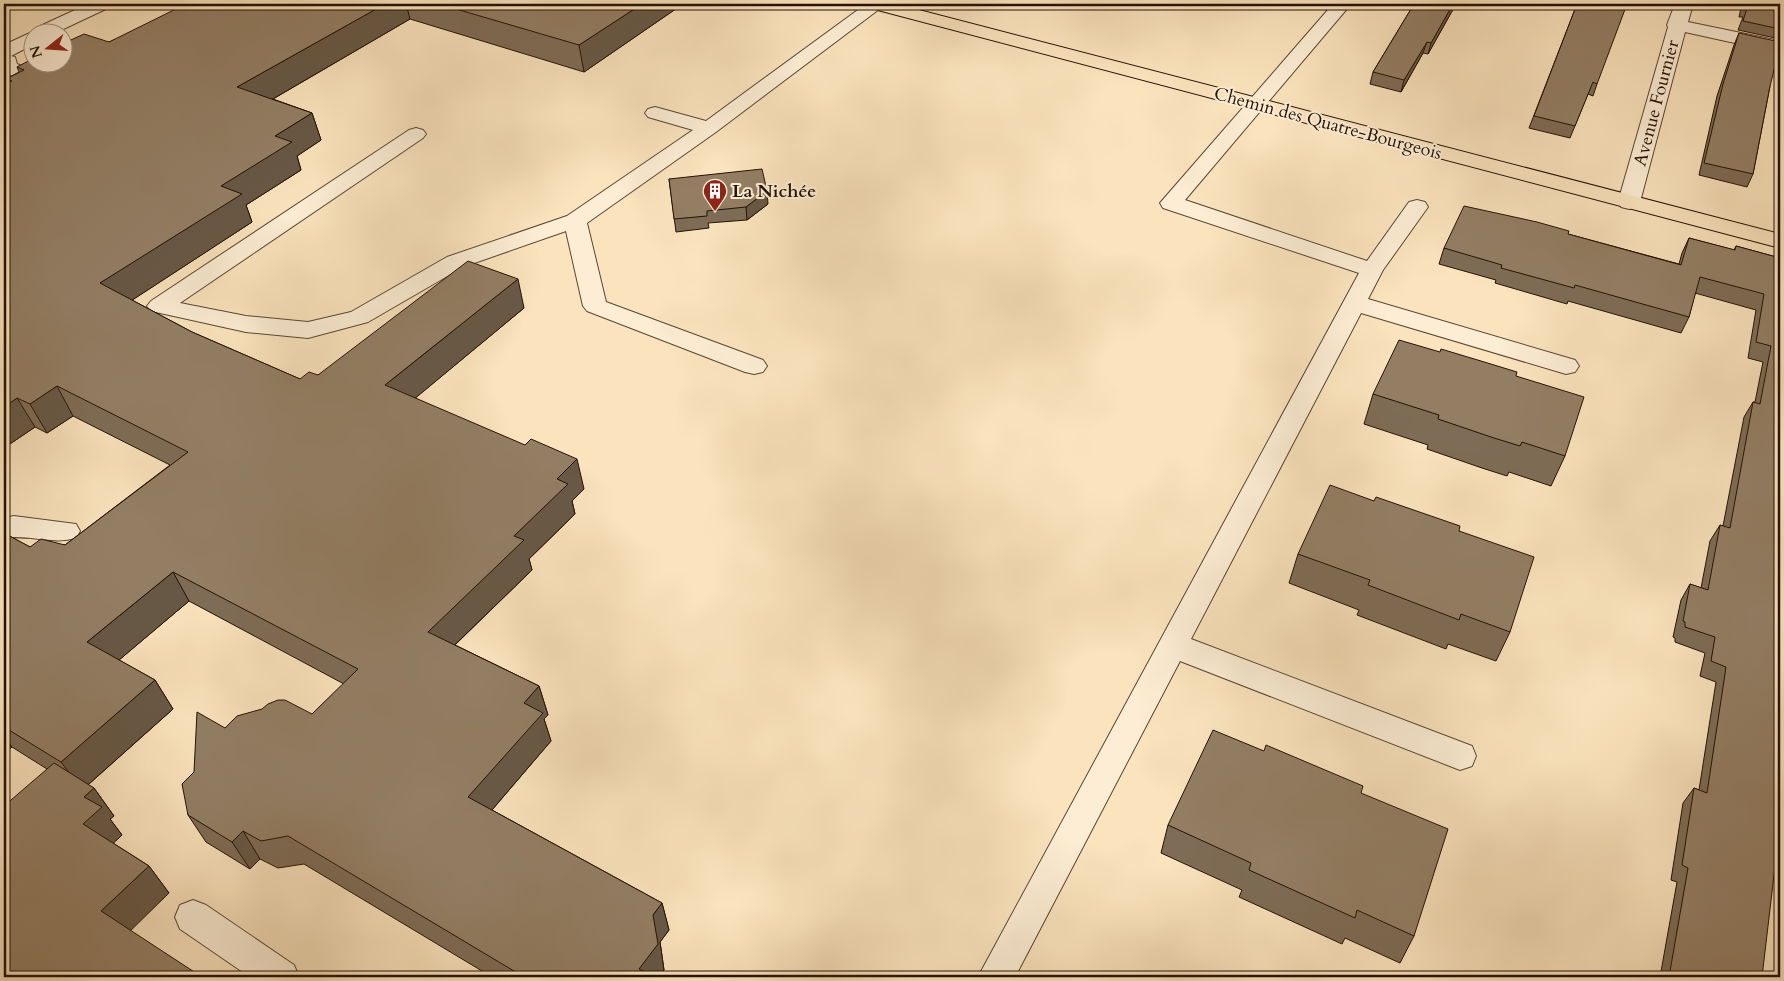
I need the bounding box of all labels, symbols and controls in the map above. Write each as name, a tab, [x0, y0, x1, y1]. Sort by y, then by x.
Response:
north arrow	[22, 22, 72, 72]
street label: Avenue Fournier	[1628, 37, 1685, 169]
text: N	[25, 43, 47, 60]
street label: Chemin des Quatre-Bourgeois	[1211, 81, 1445, 166]
building icon: La Nichée	[702, 178, 728, 212]
place label: La Nichée	[732, 179, 816, 204]

